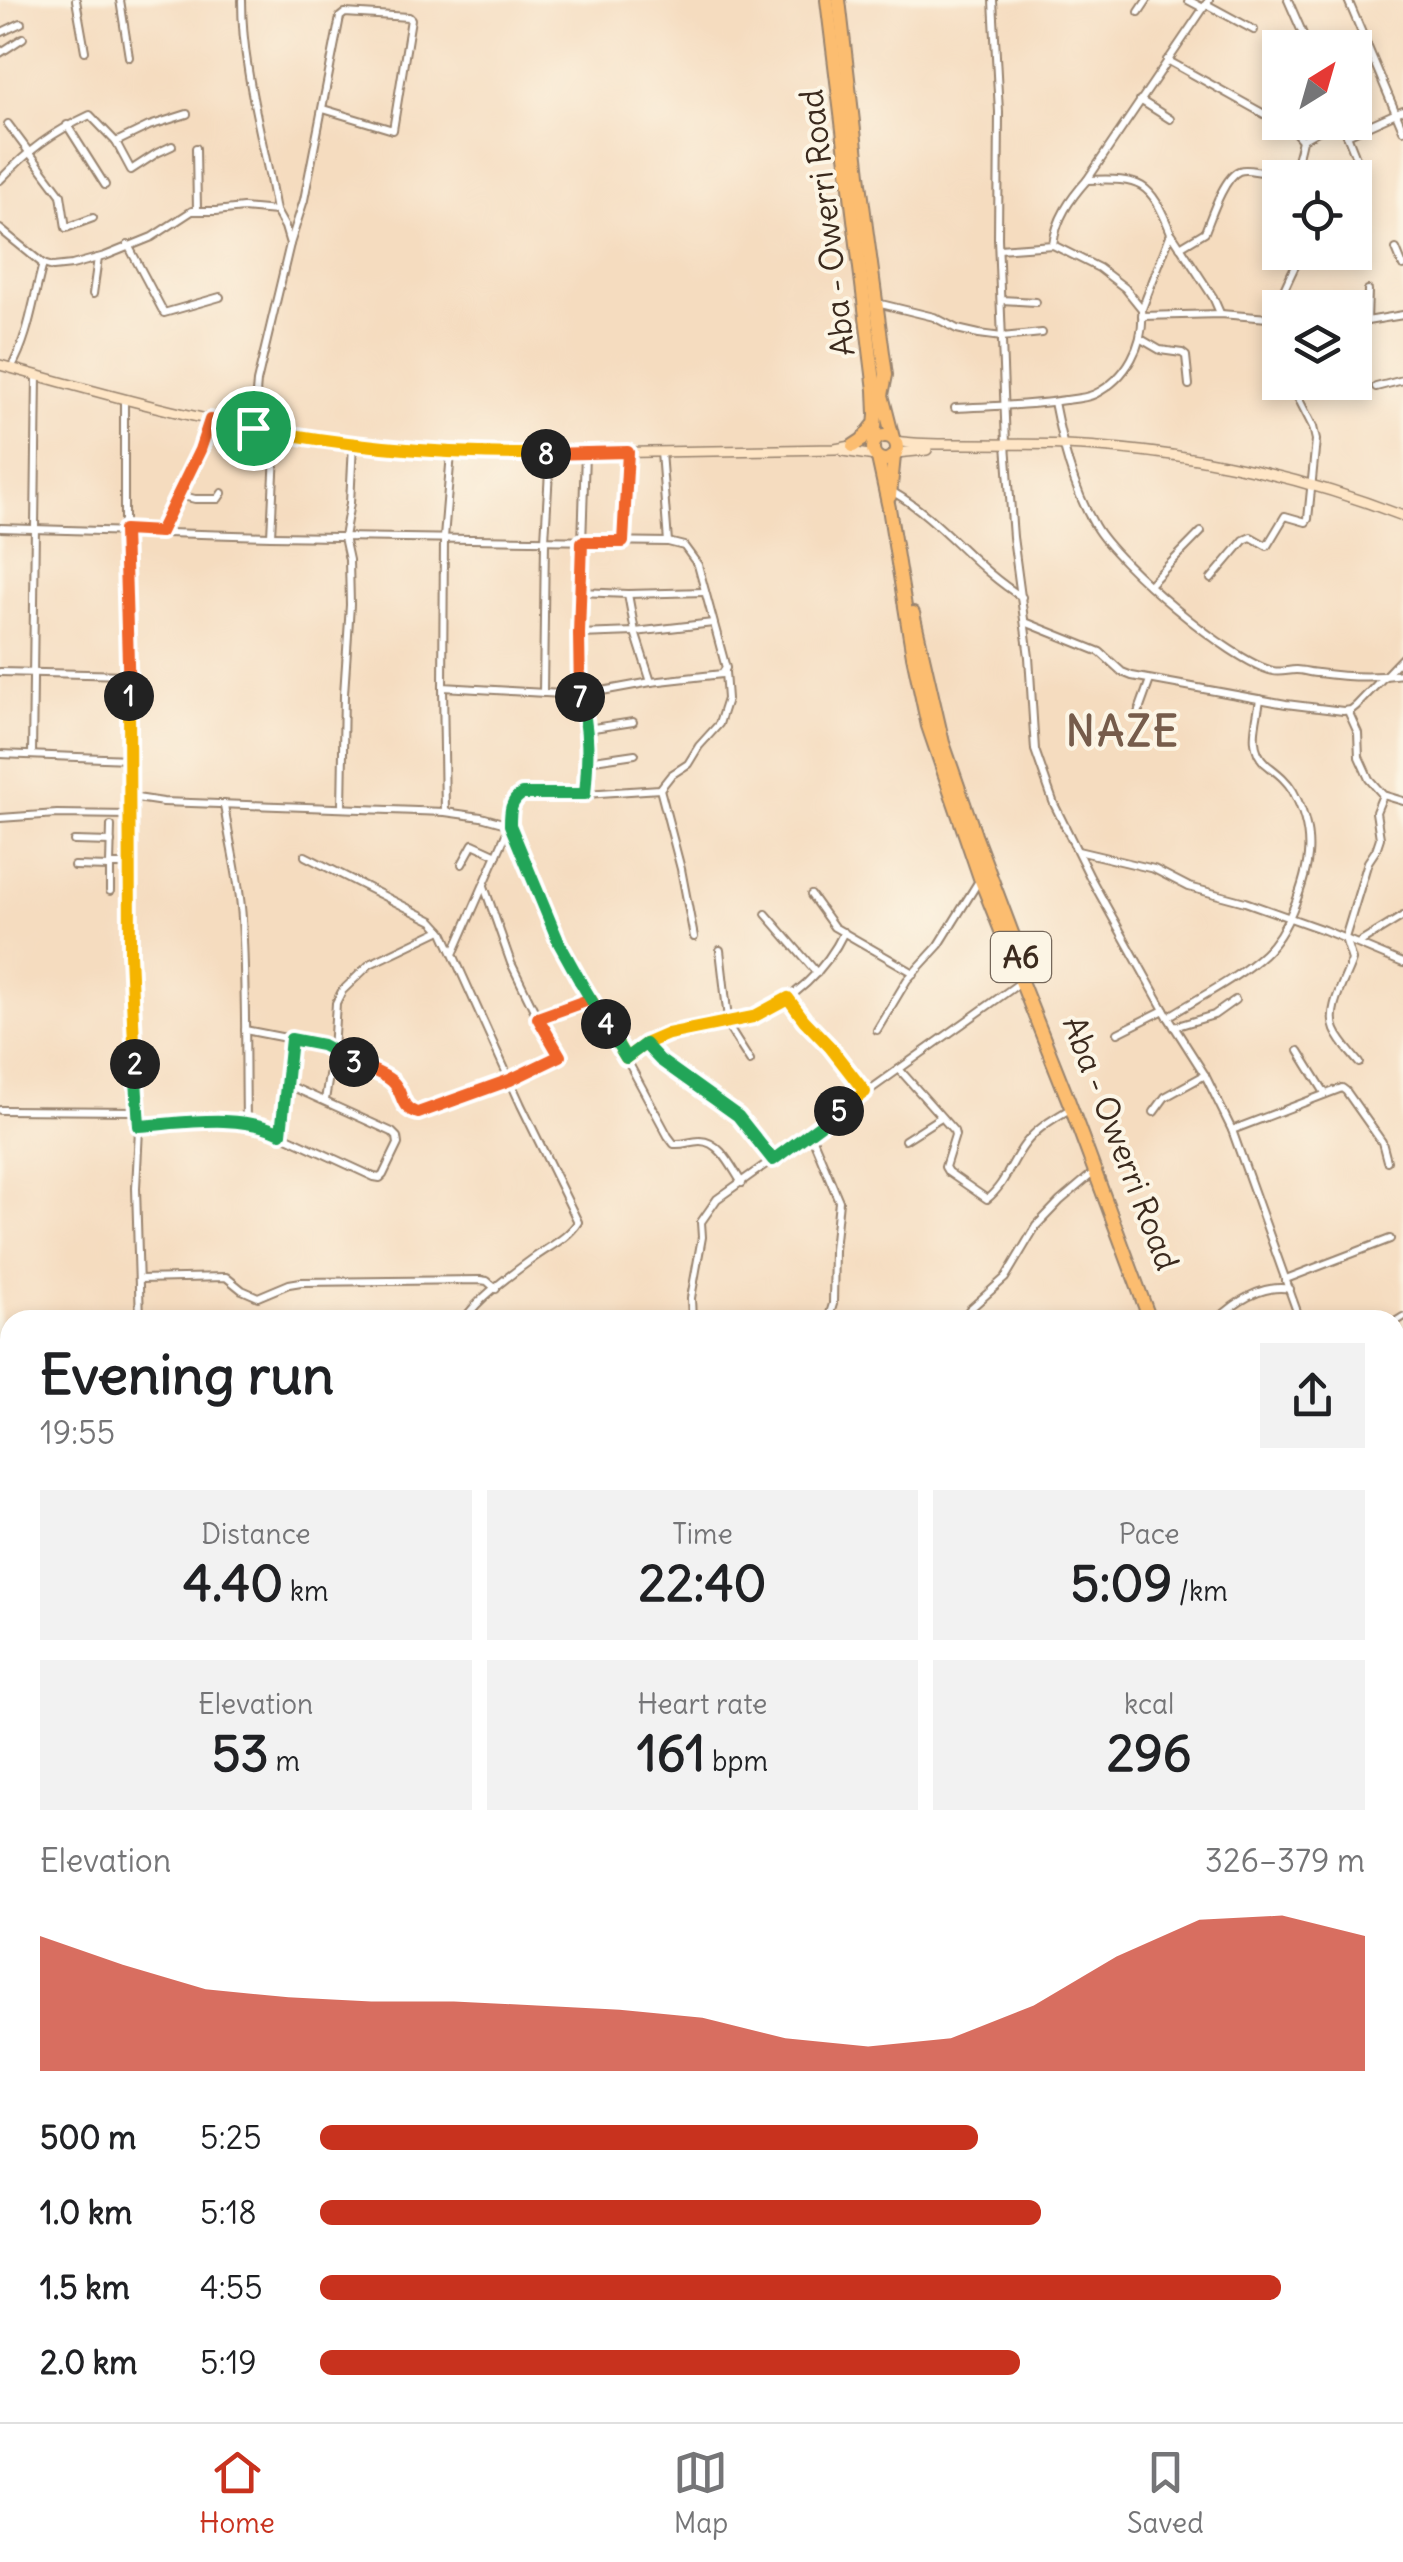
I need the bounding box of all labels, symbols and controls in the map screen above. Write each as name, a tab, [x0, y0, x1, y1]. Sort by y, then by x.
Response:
north arrow	[1262, 30, 1372, 140]
map controls	[1262, 30, 1372, 400]
street label: Aba - Owerri Road	[790, 87, 864, 359]
button: locate	[1262, 160, 1372, 270]
button: layers	[1262, 290, 1372, 400]
pin	[211, 386, 296, 471]
icon: arrive	[226, 401, 281, 456]
pin: 8	[521, 429, 571, 479]
text: 8	[538, 436, 554, 472]
pin: 1	[104, 671, 154, 721]
pin: 7	[555, 672, 605, 722]
text: 1	[123, 678, 135, 714]
text: 7	[573, 679, 587, 715]
district label: NAZE	[1066, 705, 1180, 757]
road number: A6	[991, 932, 1051, 982]
pin: 4	[581, 999, 631, 1049]
text: 4	[598, 1006, 614, 1042]
street label: Aba - Owerri Road	[1054, 1010, 1188, 1276]
pin: 3	[329, 1037, 379, 1087]
pin: 2	[110, 1039, 160, 1089]
text: 3	[346, 1044, 362, 1080]
text: 2	[127, 1046, 143, 1082]
pin: 5	[814, 1086, 864, 1136]
text: 5	[831, 1093, 847, 1129]
text: Evening run	[40, 1340, 334, 1409]
button: share	[1260, 1343, 1365, 1448]
text: 19:55	[40, 1412, 115, 1453]
text: Distance	[201, 1516, 311, 1552]
text: Time	[672, 1516, 733, 1552]
text: Pace	[1119, 1516, 1180, 1552]
text: 4.40	[183, 1552, 283, 1615]
text: 22:40	[639, 1552, 766, 1615]
text: 5:09	[1070, 1552, 1172, 1615]
text: km	[283, 1573, 329, 1609]
text: /km	[1172, 1573, 1228, 1609]
text: Elevation	[198, 1686, 313, 1722]
text: Heart rate	[638, 1686, 767, 1722]
text: kcal	[1124, 1686, 1174, 1722]
text: 53	[212, 1722, 269, 1785]
text: 161	[637, 1722, 705, 1785]
text: 296	[1107, 1722, 1192, 1785]
text: m	[269, 1743, 300, 1779]
text: bpm	[705, 1743, 768, 1779]
text: Elevation	[40, 1840, 171, 1881]
text: 326–379 m	[1205, 1840, 1365, 1881]
text: 500 m	[40, 2117, 136, 2158]
text: 5:25	[200, 2117, 262, 2158]
text: 1.0 km	[40, 2192, 132, 2233]
text: 5:18	[200, 2192, 257, 2233]
text: 1.5 km	[40, 2267, 130, 2308]
text: 4:55	[200, 2267, 263, 2308]
text: 2.0 km	[40, 2342, 137, 2383]
text: 5:19	[200, 2342, 257, 2383]
tab: Home	[199, 2445, 275, 2541]
tab: Map	[673, 2445, 728, 2541]
tab: Saved	[1127, 2445, 1204, 2541]

